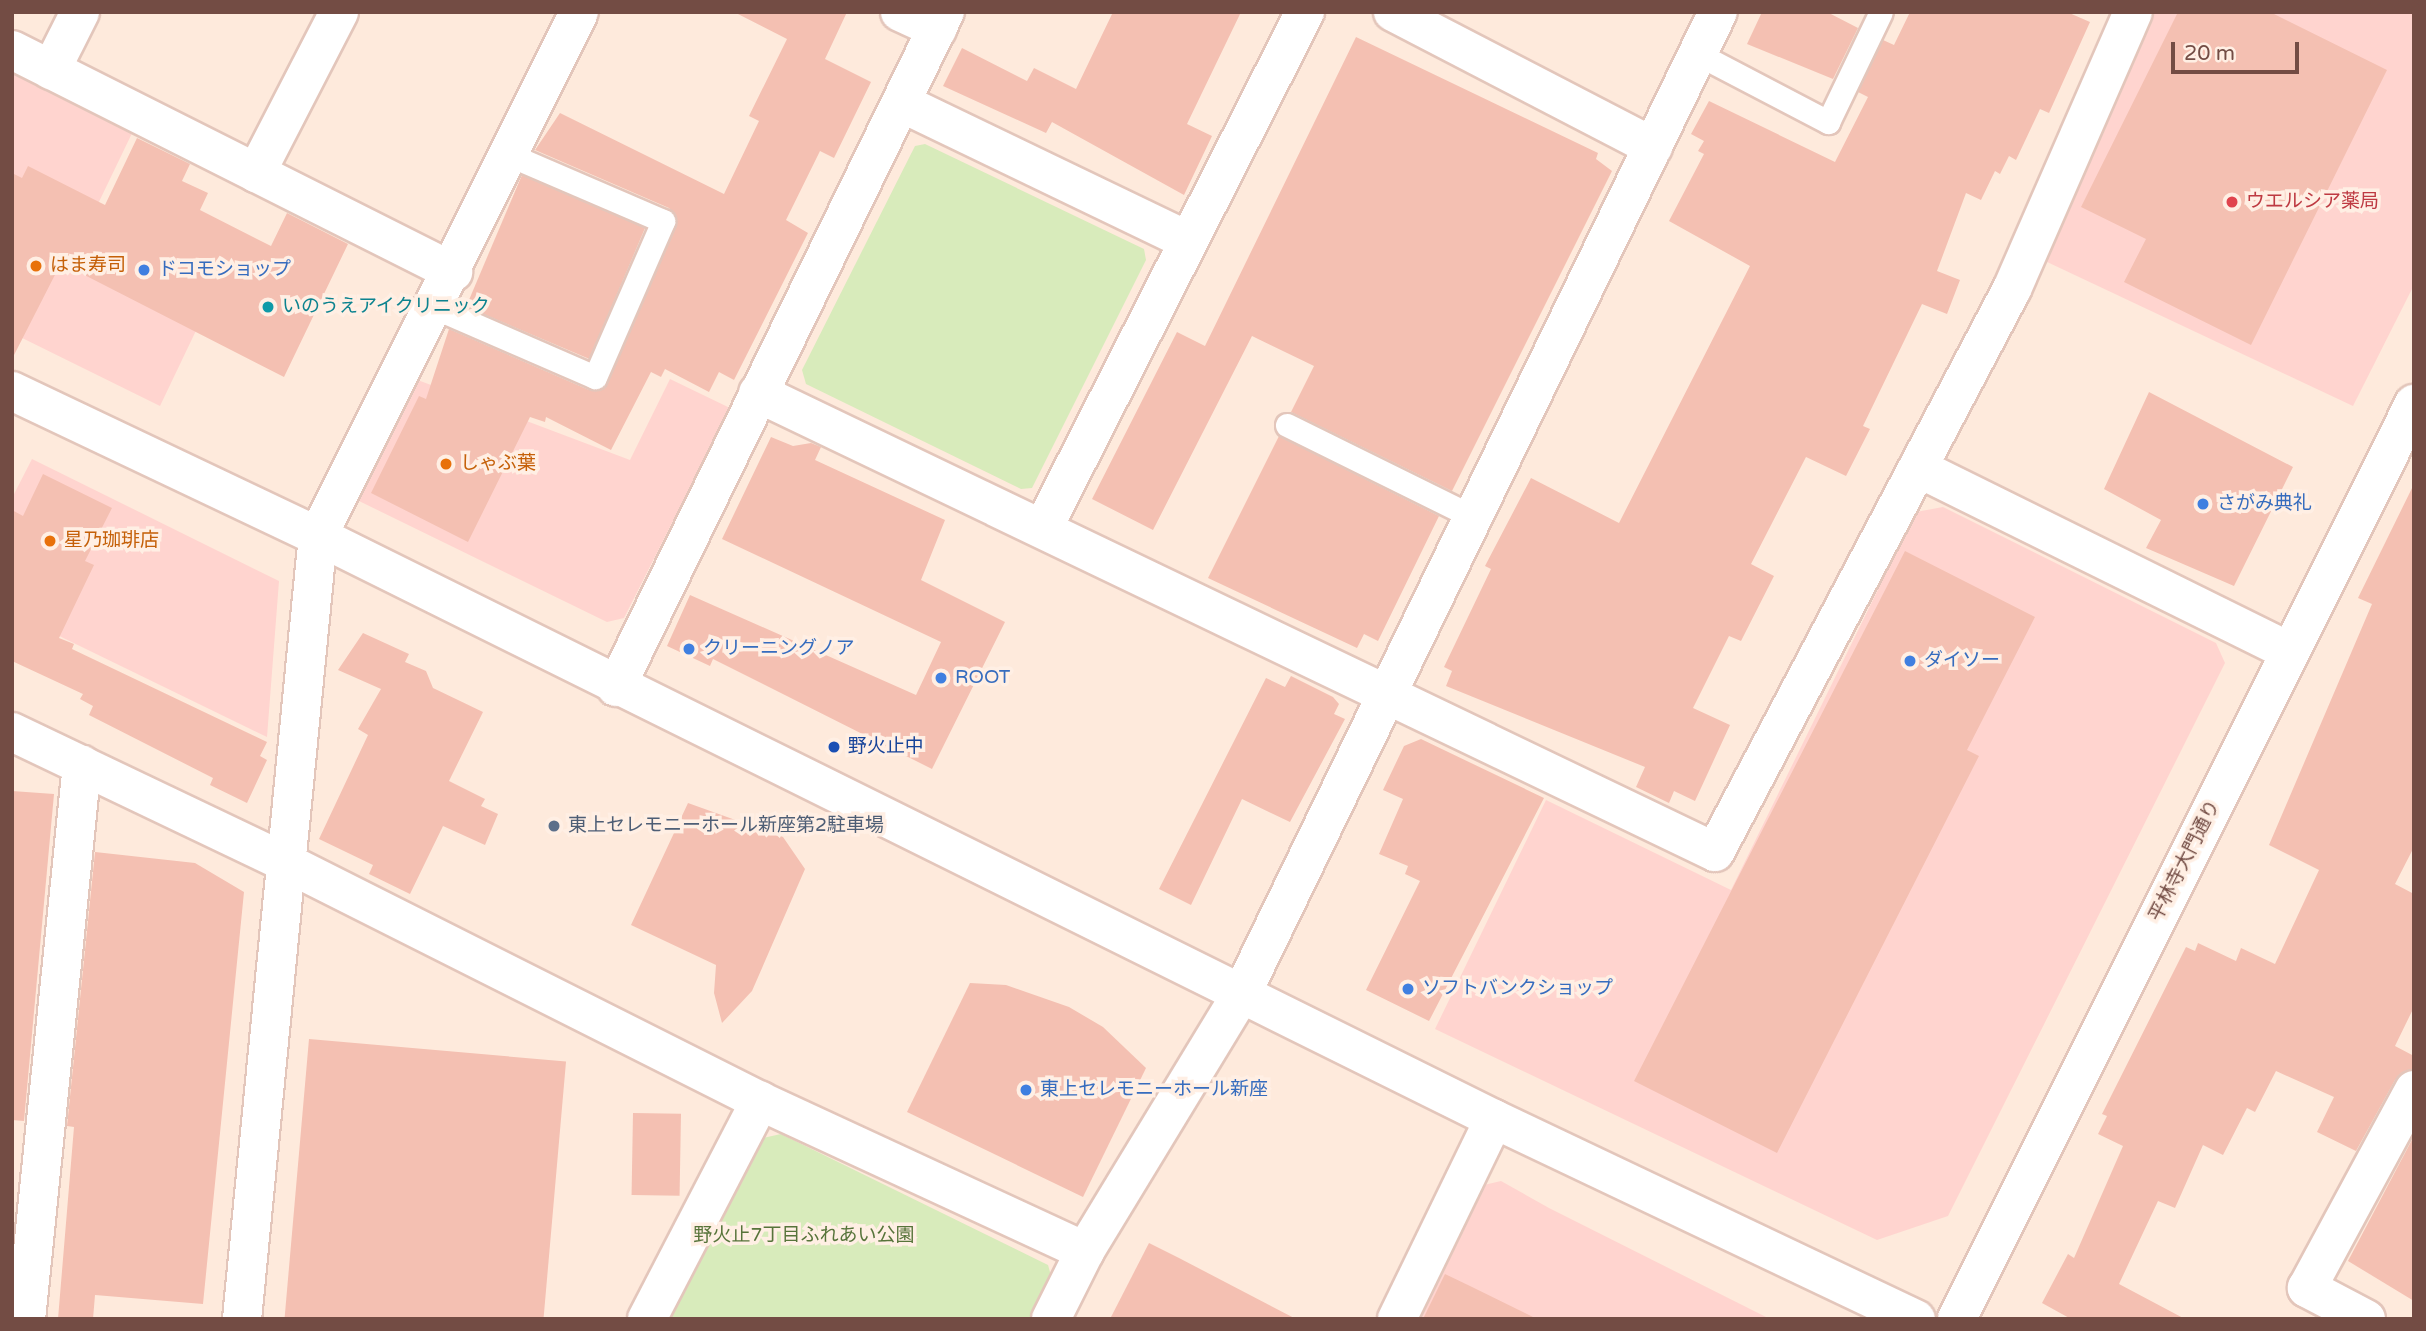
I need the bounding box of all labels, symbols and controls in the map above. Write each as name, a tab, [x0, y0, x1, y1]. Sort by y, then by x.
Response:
scale bar	[2174, 28, 2302, 72]
text: 20 m	[2184, 41, 2235, 66]
place label: ウエルシア薬局	[2246, 191, 2379, 213]
marker: ウエルシア薬局	[2224, 194, 2240, 210]
place label: はま寿司	[50, 255, 126, 277]
marker: はま寿司	[28, 258, 44, 274]
place label: ドコモショップ	[158, 259, 291, 281]
marker: ドコモショップ	[136, 262, 152, 278]
place label: いのうえアイクリニック	[282, 296, 491, 318]
marker: いのうえアイクリニック	[260, 299, 276, 315]
place label: しゃぶ葉	[460, 453, 536, 475]
marker: しゃぶ葉	[438, 456, 454, 472]
place label: さがみ典礼	[2217, 493, 2312, 515]
marker: さがみ典礼	[2195, 496, 2211, 512]
place label: 星乃珈琲店	[64, 530, 159, 552]
marker: 星乃珈琲店	[42, 533, 58, 549]
place label: クリーニングノア	[703, 638, 855, 660]
marker: クリーニングノア	[681, 641, 697, 657]
place label: ダイソー	[1924, 650, 2000, 672]
marker: ダイソー	[1902, 653, 1918, 669]
place label: ROOT	[955, 667, 1010, 689]
marker: ROOT	[933, 670, 949, 686]
place label: 野火止中	[848, 736, 924, 758]
marker: 野火止中	[826, 739, 842, 755]
street label: 平林寺大門通り	[2145, 797, 2225, 925]
place label: 東上セレモニーホール新座第2駐車場	[568, 815, 884, 837]
marker: 東上セレモニーホール新座第2駐車場	[546, 818, 562, 834]
place label: ソフトバンクショップ	[1422, 978, 1612, 1000]
marker: ソフトバンクショップ	[1400, 981, 1416, 997]
place label: 東上セレモニーホール新座	[1040, 1079, 1268, 1101]
marker: 東上セレモニーホール新座	[1018, 1082, 1034, 1098]
park label: 野火止7丁目ふれあい公園	[694, 1225, 914, 1247]

